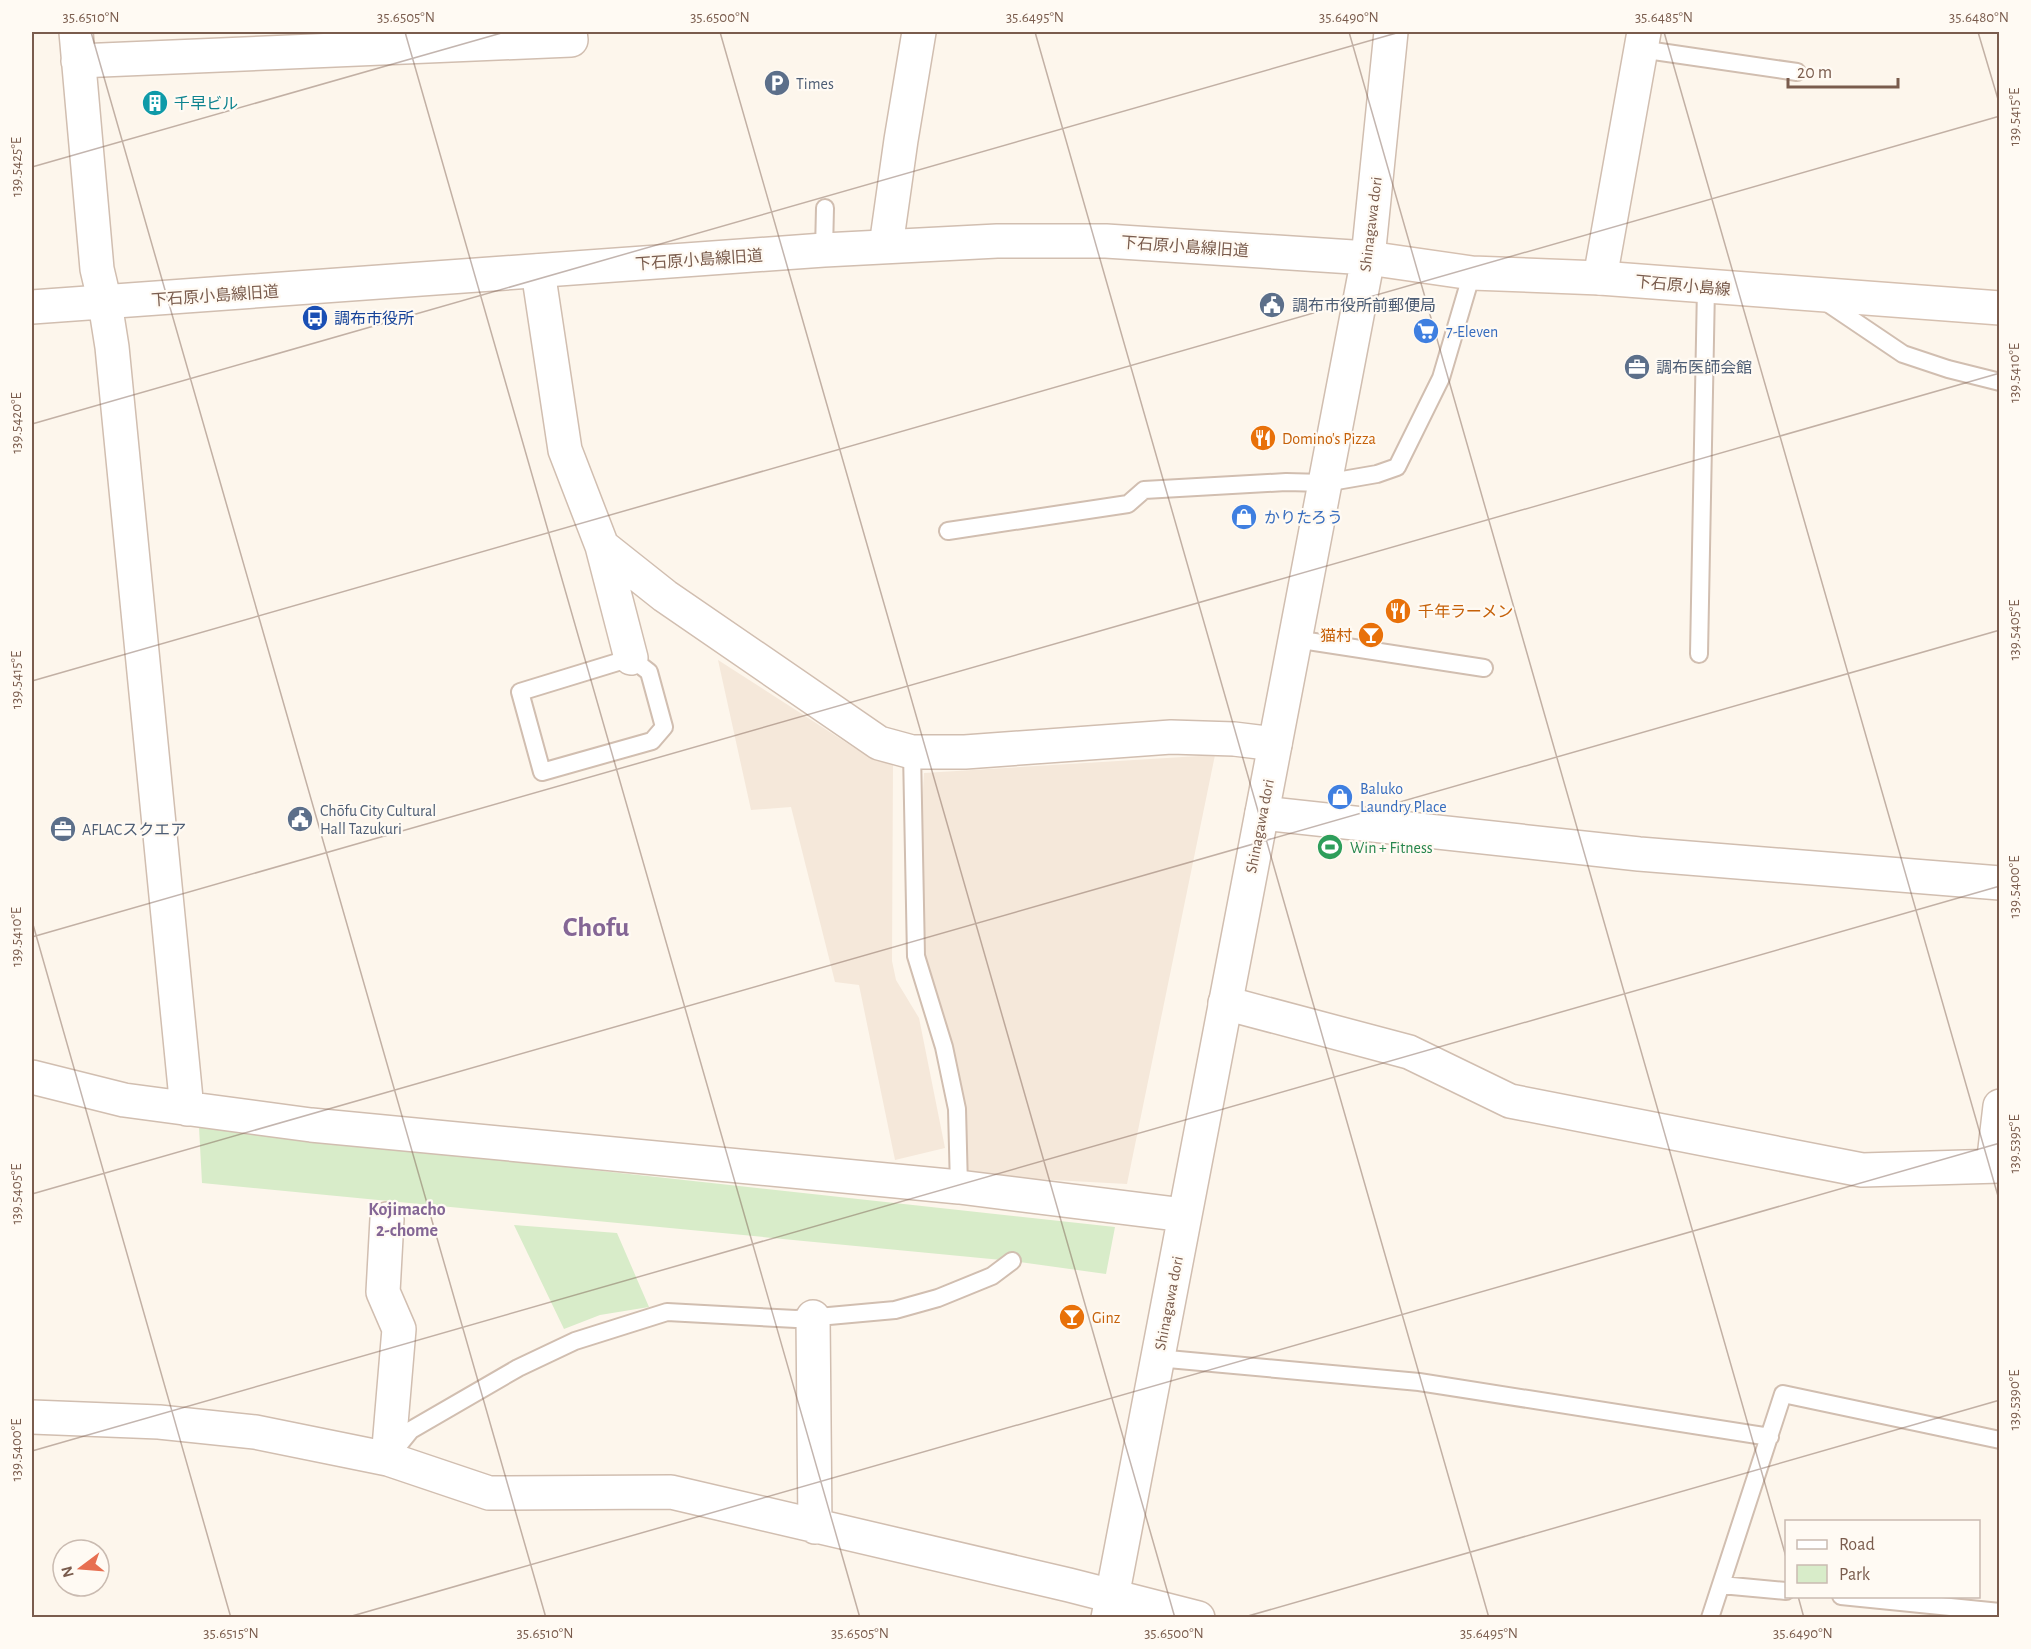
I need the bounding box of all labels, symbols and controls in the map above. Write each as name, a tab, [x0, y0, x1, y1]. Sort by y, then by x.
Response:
text: 35.6510°N	[63, 10, 119, 25]
text: 35.6505°N	[377, 10, 435, 25]
text: 35.6500°N	[690, 10, 750, 25]
text: 35.6495°N	[1006, 10, 1064, 25]
text: 35.6490°N	[1319, 10, 1379, 25]
text: 35.6485°N	[1635, 10, 1693, 25]
text: 35.6480°N	[1949, 10, 2009, 25]
scale bar	[1788, 51, 1898, 89]
text: 20 m	[1797, 64, 1832, 82]
parking icon: Times	[762, 68, 792, 98]
place label: Times	[796, 76, 834, 92]
building icon: 千早ビル	[140, 88, 170, 118]
text: 139.5415°E	[2007, 88, 2022, 146]
place label: 千早ビル	[174, 95, 238, 112]
text: 139.5425°E	[9, 137, 24, 197]
street label: Shinagawa dori	[1357, 176, 1385, 273]
street label: 下石原小島線旧道	[1121, 234, 1249, 259]
street label: 下石原小島線旧道	[635, 247, 763, 272]
street label: 下石原小島線	[1634, 273, 1732, 298]
street label: 下石原小島線旧道	[151, 283, 279, 308]
public building icon: 調布市役所前郵便局	[1257, 290, 1287, 320]
place label: 調布市役所前郵便局	[1292, 297, 1436, 314]
bus stop icon: 調布市役所	[300, 303, 330, 333]
place label: 調布市役所	[334, 310, 414, 327]
supermarket icon: 7-Eleven	[1411, 316, 1441, 346]
place label: 7-Eleven	[1446, 324, 1498, 340]
text: 139.5410°E	[2007, 343, 2022, 403]
office icon: 調布医師会館	[1622, 352, 1652, 382]
place label: 調布医師会館	[1656, 359, 1752, 376]
text: 139.5420°E	[9, 392, 24, 454]
restaurant icon: Domino's Pizza	[1248, 423, 1278, 453]
place label: Domino's Pizza	[1282, 431, 1376, 447]
shop icon: かりたろう	[1229, 502, 1259, 532]
place label: かりたろう	[1264, 509, 1343, 526]
restaurant icon: 千年ラーメン	[1383, 596, 1413, 626]
text: 139.5405°E	[2007, 599, 2022, 661]
place label: 千年ラーメン	[1418, 603, 1513, 620]
bar icon: 猫村	[1356, 620, 1386, 650]
place label: 猫村	[1320, 627, 1352, 644]
text: 139.5415°E	[9, 651, 24, 709]
street label: Shinagawa dori	[1243, 778, 1277, 875]
place label: Baluko Laundry Place	[1360, 781, 1447, 816]
shop icon: Baluko Laundry Place	[1325, 782, 1355, 812]
place label: Chōfu City Cultural Hall Tazukuri	[320, 803, 436, 837]
public building icon: Chōfu City Cultural Hall Tazukuri	[285, 804, 315, 834]
office icon: AFLACスクエア	[48, 814, 78, 844]
place label: AFLACスクエア	[82, 822, 186, 838]
sports icon: Win + Fitness	[1315, 832, 1345, 862]
place label: Win + Fitness	[1350, 840, 1433, 856]
text: 139.5400°E	[2007, 856, 2022, 918]
text: 139.5410°E	[9, 907, 24, 967]
district label: Chofu	[563, 914, 630, 942]
text: 139.5395°E	[2007, 1114, 2022, 1174]
text: 139.5405°E	[9, 1163, 24, 1225]
district label: Kojimacho 2-chome	[368, 1201, 446, 1240]
street label: Shinagawa dori	[1152, 1255, 1186, 1352]
bar icon: Ginz	[1057, 1302, 1087, 1332]
place label: Ginz	[1092, 1310, 1121, 1326]
text: 139.5390°E	[2007, 1370, 2022, 1430]
text: 139.5400°E	[9, 1419, 24, 1481]
legend	[1785, 1520, 1980, 1598]
text: Road	[1839, 1536, 1875, 1554]
north arrow	[51, 1538, 111, 1598]
text: N	[58, 1564, 77, 1579]
text: Park	[1839, 1566, 1871, 1584]
text: 35.6515°N	[203, 1626, 259, 1641]
text: 35.6510°N	[517, 1626, 573, 1641]
text: 35.6505°N	[831, 1626, 889, 1641]
text: 35.6500°N	[1144, 1626, 1204, 1641]
text: 35.6495°N	[1460, 1626, 1518, 1641]
text: 35.6490°N	[1773, 1626, 1833, 1641]

